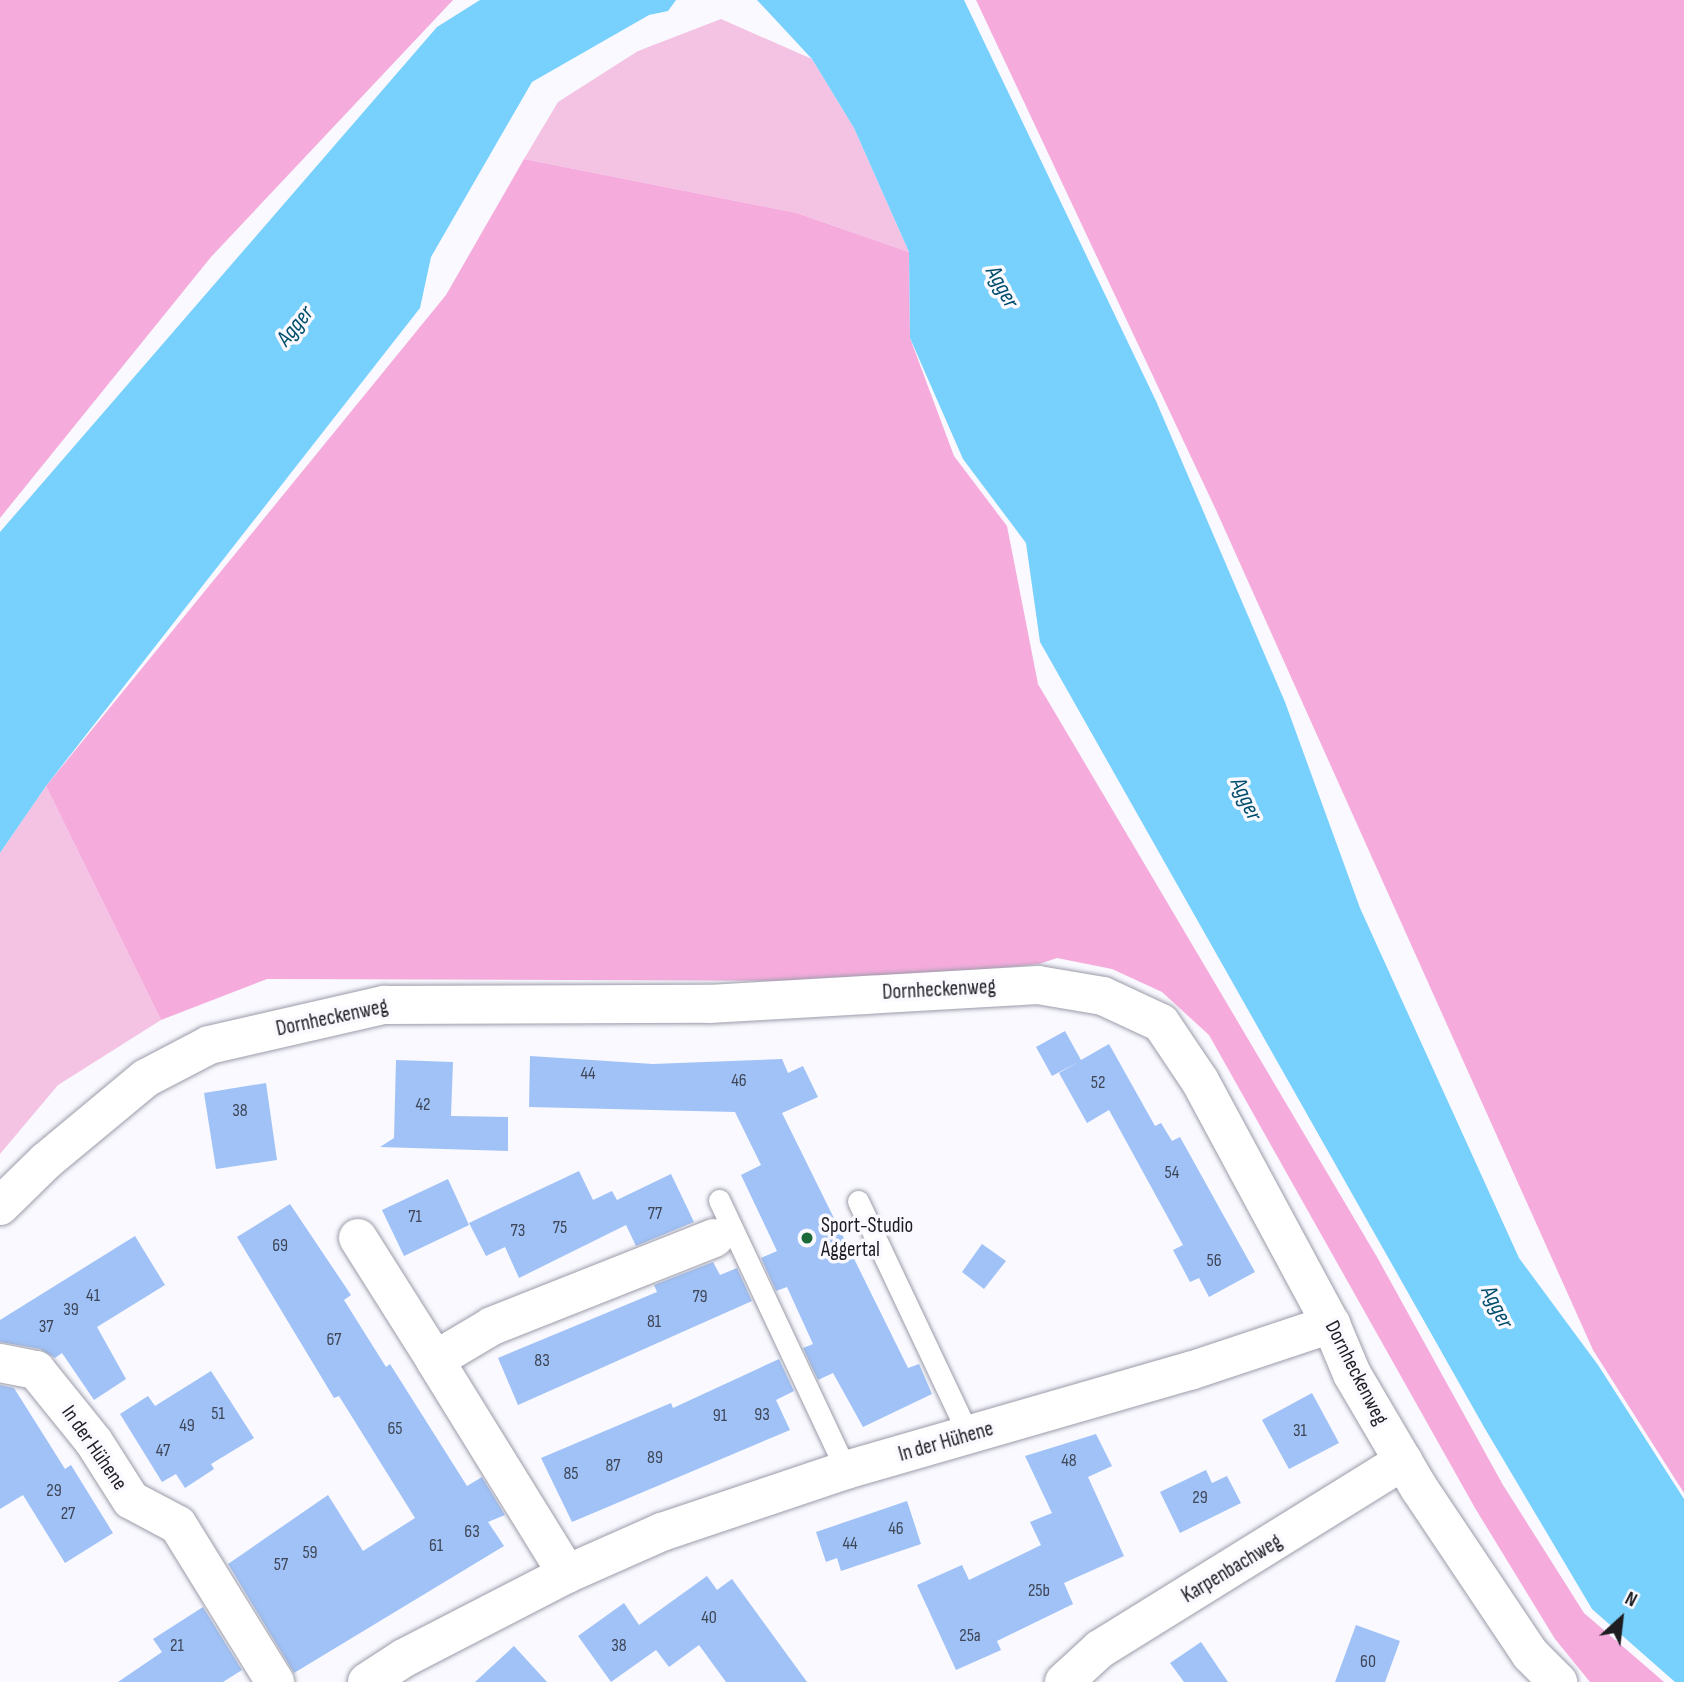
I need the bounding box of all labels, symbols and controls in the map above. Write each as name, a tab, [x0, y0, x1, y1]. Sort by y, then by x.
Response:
water label: Agger	[979, 261, 1025, 313]
water label: Agger	[270, 300, 320, 352]
water label: Agger	[1224, 773, 1268, 825]
street label: Dornheckenweg	[882, 974, 996, 1006]
street label: Dornheckenweg	[274, 994, 390, 1042]
house number: 44	[580, 1063, 596, 1085]
house number: 46	[731, 1070, 747, 1092]
house number: 52	[1091, 1072, 1105, 1094]
house number: 42	[415, 1094, 431, 1116]
house number: 38	[232, 1100, 248, 1122]
house number: 54	[1165, 1162, 1179, 1184]
house number: 77	[648, 1203, 662, 1225]
house number: 71	[408, 1206, 422, 1228]
place label: Sport-Studio Aggertal	[821, 1213, 913, 1263]
house number: 75	[553, 1217, 567, 1239]
house number: 73	[511, 1220, 525, 1242]
marker: Sport-Studio Aggertal	[799, 1230, 815, 1246]
house number: 69	[272, 1235, 288, 1257]
house number: 56	[1206, 1250, 1222, 1272]
water label: Agger	[1475, 1281, 1519, 1333]
house number: 41	[86, 1285, 100, 1307]
house number: 79	[692, 1286, 708, 1308]
house number: 39	[63, 1299, 79, 1321]
house number: 81	[647, 1311, 661, 1333]
house number: 37	[39, 1316, 53, 1338]
street label: Dornheckenweg	[1319, 1317, 1393, 1429]
house number: 67	[326, 1329, 342, 1351]
house number: 83	[534, 1350, 550, 1372]
street label: In der Hühene	[56, 1401, 132, 1495]
house number: 51	[211, 1403, 225, 1425]
house number: 93	[754, 1404, 770, 1426]
house number: 91	[713, 1405, 727, 1427]
house number: 49	[179, 1415, 195, 1437]
street label: In der Hühene	[896, 1416, 996, 1468]
house number: 65	[387, 1418, 403, 1440]
house number: 31	[1293, 1420, 1307, 1442]
house number: 47	[156, 1440, 170, 1462]
house number: 89	[647, 1447, 663, 1469]
house number: 48	[1061, 1450, 1077, 1472]
house number: 87	[605, 1455, 621, 1477]
house number: 85	[563, 1463, 579, 1485]
house number: 29	[46, 1480, 62, 1502]
house number: 29	[1192, 1487, 1208, 1509]
house number: 27	[61, 1503, 75, 1525]
house number: 46	[888, 1518, 904, 1540]
house number: 63	[464, 1521, 480, 1543]
street label: Karpenbachweg	[1177, 1529, 1287, 1609]
house number: 44	[842, 1533, 858, 1555]
house number: 61	[429, 1535, 443, 1557]
house number: 59	[302, 1542, 318, 1564]
house number: 57	[274, 1554, 288, 1576]
house number: 25b	[1028, 1580, 1050, 1602]
north arrow	[1586, 1584, 1656, 1654]
text: N	[1621, 1587, 1641, 1612]
house number: 40	[701, 1607, 717, 1629]
house number: 25a	[959, 1625, 981, 1647]
house number: 21	[170, 1635, 184, 1657]
house number: 38	[611, 1635, 627, 1657]
house number: 60	[1360, 1651, 1376, 1673]

